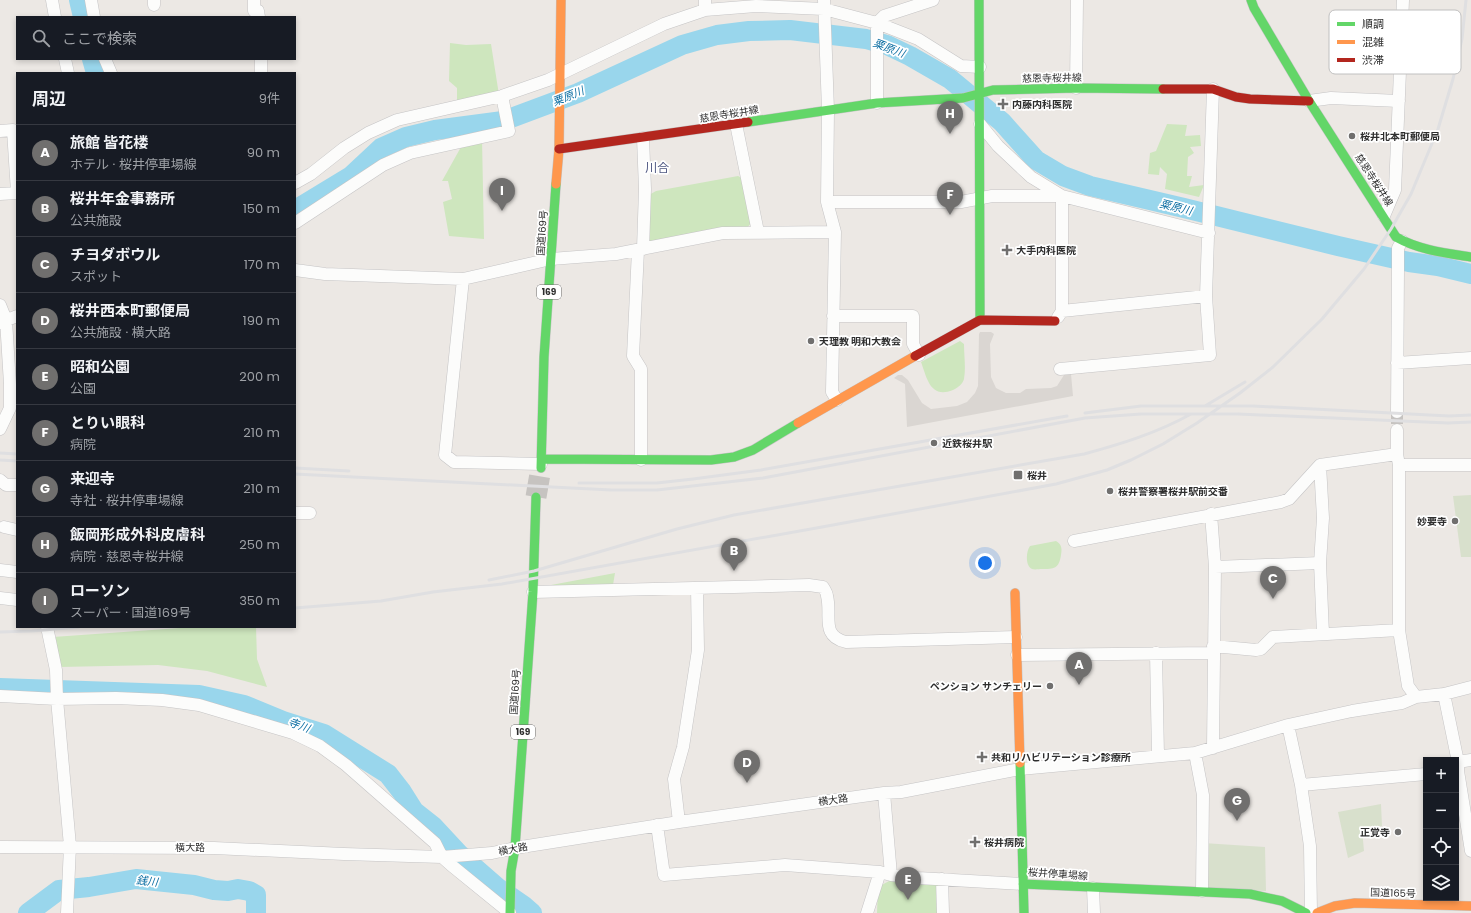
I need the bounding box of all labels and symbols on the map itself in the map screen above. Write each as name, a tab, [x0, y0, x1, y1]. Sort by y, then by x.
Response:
legend	[1329, 10, 1461, 74]
text: 順調	[1362, 16, 1384, 32]
text: 混雑	[1362, 34, 1384, 50]
water label: 粟原川	[871, 35, 908, 62]
text: 渋滞	[1362, 52, 1384, 68]
street label: 慈恩寺桜井線	[1022, 70, 1082, 86]
water label: 粟原川	[550, 82, 587, 110]
place label: 内藤内科医院	[1012, 97, 1072, 112]
marker: 内藤内科医院	[997, 98, 1009, 110]
pin: H	[937, 101, 963, 134]
street label: 慈恩寺桜井線	[698, 102, 760, 126]
place label: 桜井北本町郵便局	[1360, 129, 1440, 144]
marker: 桜井北本町郵便局	[1347, 131, 1357, 141]
street label: 慈恩寺桜井線	[1351, 151, 1397, 209]
district label: 川合	[645, 159, 669, 176]
pin: I	[489, 178, 515, 211]
pin: F	[937, 182, 963, 215]
water label: 粟原川	[1158, 195, 1195, 219]
street label: 国道169号	[533, 210, 551, 256]
place label: 大手内科医院	[1016, 243, 1076, 258]
marker: 大手内科医院	[1001, 244, 1013, 256]
road number: 169	[537, 285, 561, 299]
place label: 天理教 明和大教会	[819, 334, 901, 349]
marker: 天理教 明和大教会	[806, 336, 816, 346]
place label: 近鉄桜井駅	[942, 436, 993, 451]
marker: 近鉄桜井駅	[929, 438, 939, 448]
place label: 桜井	[1027, 468, 1047, 483]
marker: 桜井	[1012, 469, 1024, 481]
place label: 桜井警察署桜井駅前交番	[1118, 484, 1228, 499]
marker: 桜井警察署桜井駅前交番	[1105, 486, 1115, 496]
place label: 妙要寺	[1417, 514, 1447, 529]
marker: 妙要寺	[1450, 516, 1460, 526]
pin: B	[721, 538, 747, 571]
your location	[975, 553, 995, 573]
pin: C	[1260, 566, 1286, 599]
pin: A	[1066, 652, 1092, 685]
street label: 国道169号	[506, 669, 524, 715]
place label: ペンション サンチェリー	[930, 679, 1042, 694]
marker: ペンション サンチェリー	[1045, 681, 1055, 691]
water label: 寺川	[286, 714, 313, 737]
road number: 169	[511, 725, 535, 739]
pin: D	[734, 750, 760, 783]
place label: 共和リハビリテーション診療所	[991, 750, 1131, 765]
marker: 共和リハビリテーション診療所	[976, 751, 988, 763]
pin: G	[1224, 788, 1250, 821]
street label: 横大路	[817, 790, 849, 810]
place label: 正覚寺	[1360, 825, 1390, 840]
marker: 正覚寺	[1393, 827, 1403, 837]
place label: 桜井病院	[984, 835, 1024, 850]
marker: 桜井病院	[969, 836, 981, 848]
street label: 横大路	[497, 839, 529, 859]
street label: 横大路	[175, 840, 205, 855]
street label: 桜井停車場線	[1028, 864, 1088, 884]
pin: E	[895, 867, 921, 900]
water label: 銭川	[135, 872, 160, 890]
street label: 国道165号	[1370, 885, 1416, 901]

